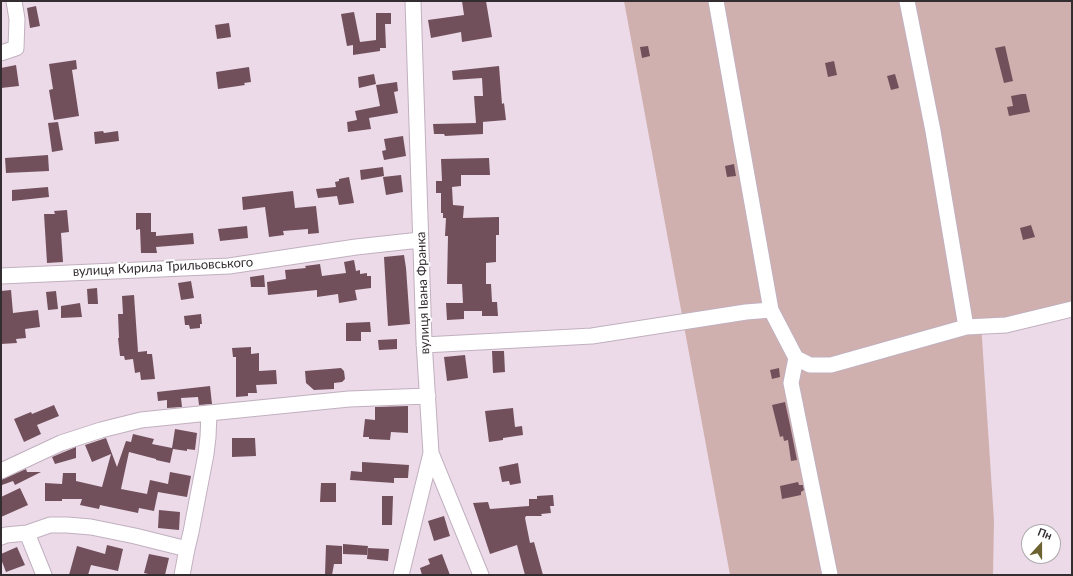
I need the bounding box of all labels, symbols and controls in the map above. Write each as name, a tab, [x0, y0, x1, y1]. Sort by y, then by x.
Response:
street label: вулиця Івана Франка	[413, 231, 433, 355]
street label: вулиця Кирила Трильовського	[72, 254, 254, 280]
north arrow	[1021, 524, 1061, 564]
text: Пн	[1036, 525, 1054, 542]

